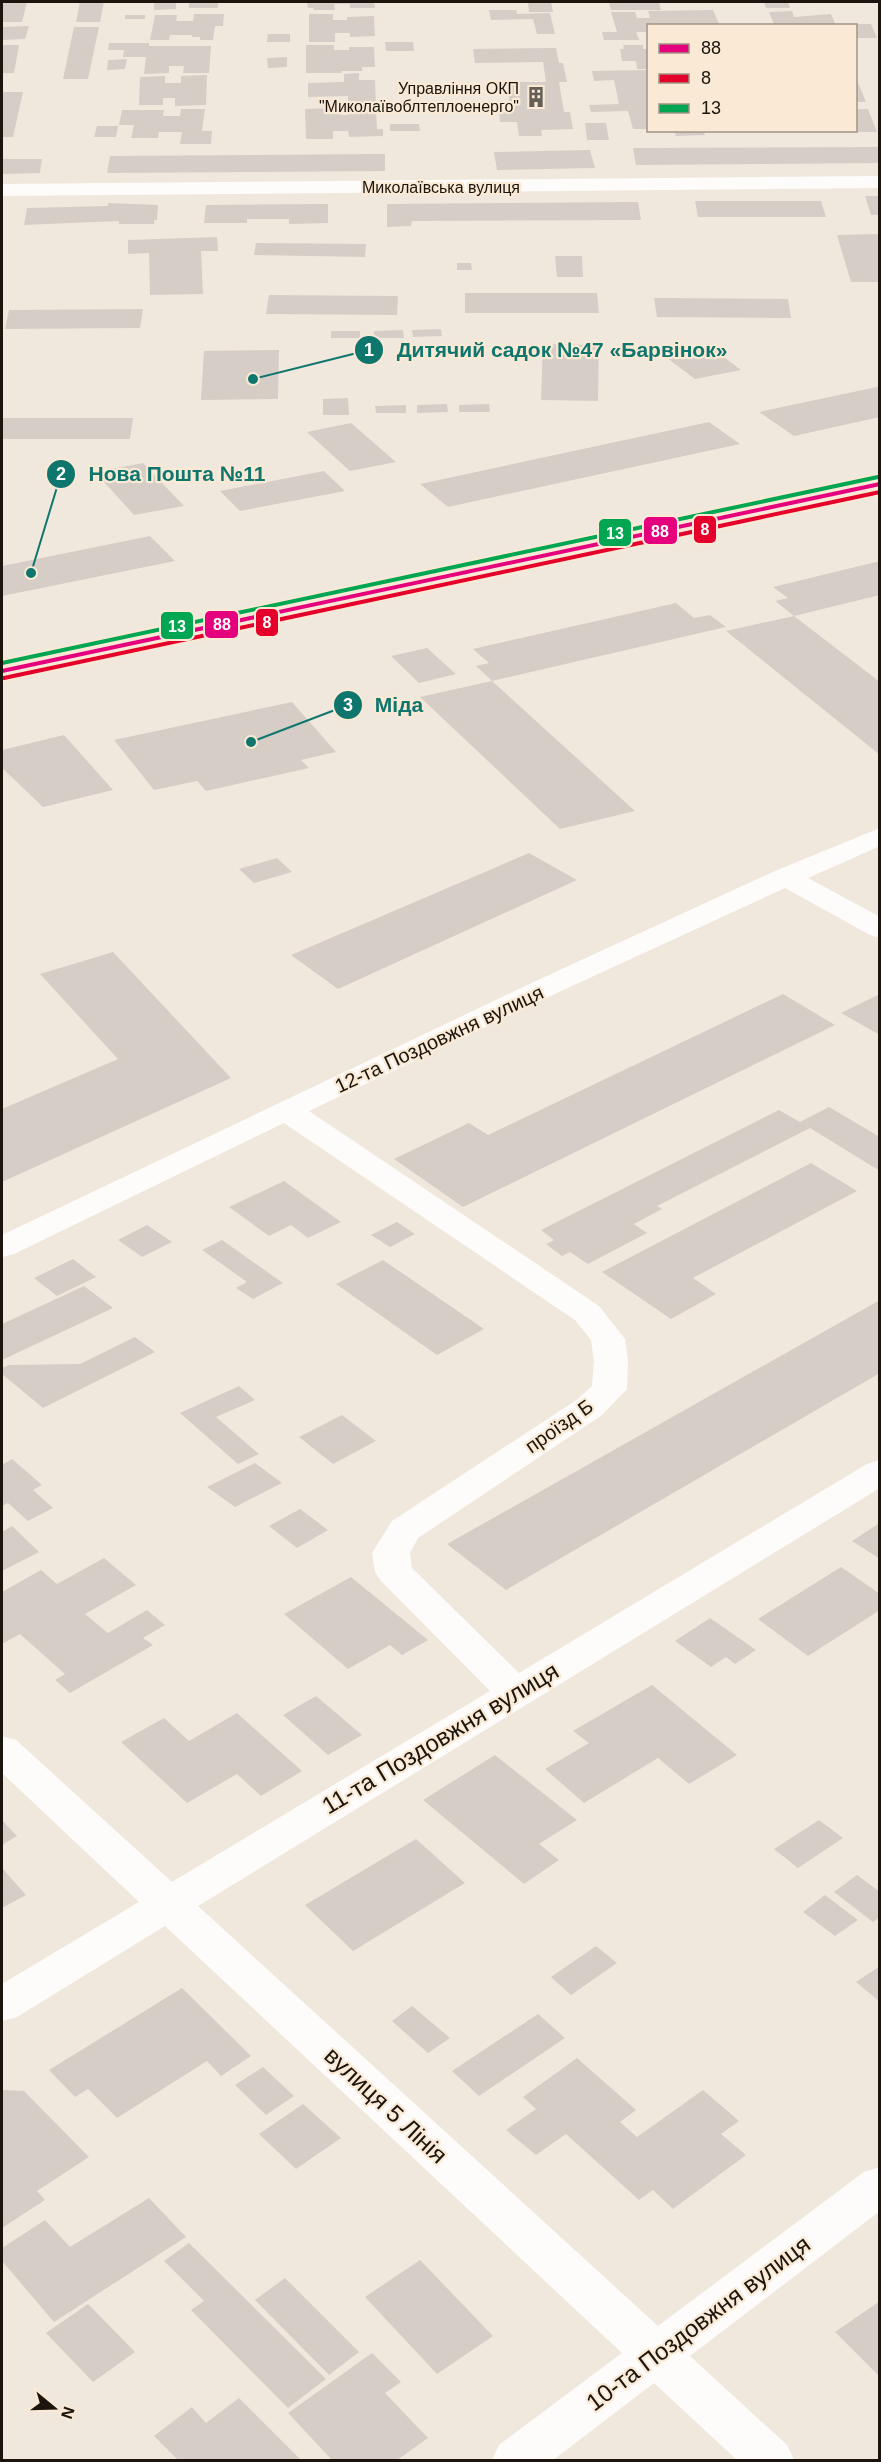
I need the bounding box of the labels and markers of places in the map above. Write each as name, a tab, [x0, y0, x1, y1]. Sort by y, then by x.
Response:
place label: Управління ОКП "Миколаївоблтеплоенерго"	[319, 80, 519, 115]
building icon: Управління ОКП "Миколаївоблтеплоенерго"	[524, 85, 548, 109]
callout: Дитячий садок №47 «Барвінок»	[354, 330, 739, 369]
callout: Нова Пошта №11	[46, 455, 277, 494]
callout: Міда	[333, 685, 435, 724]

